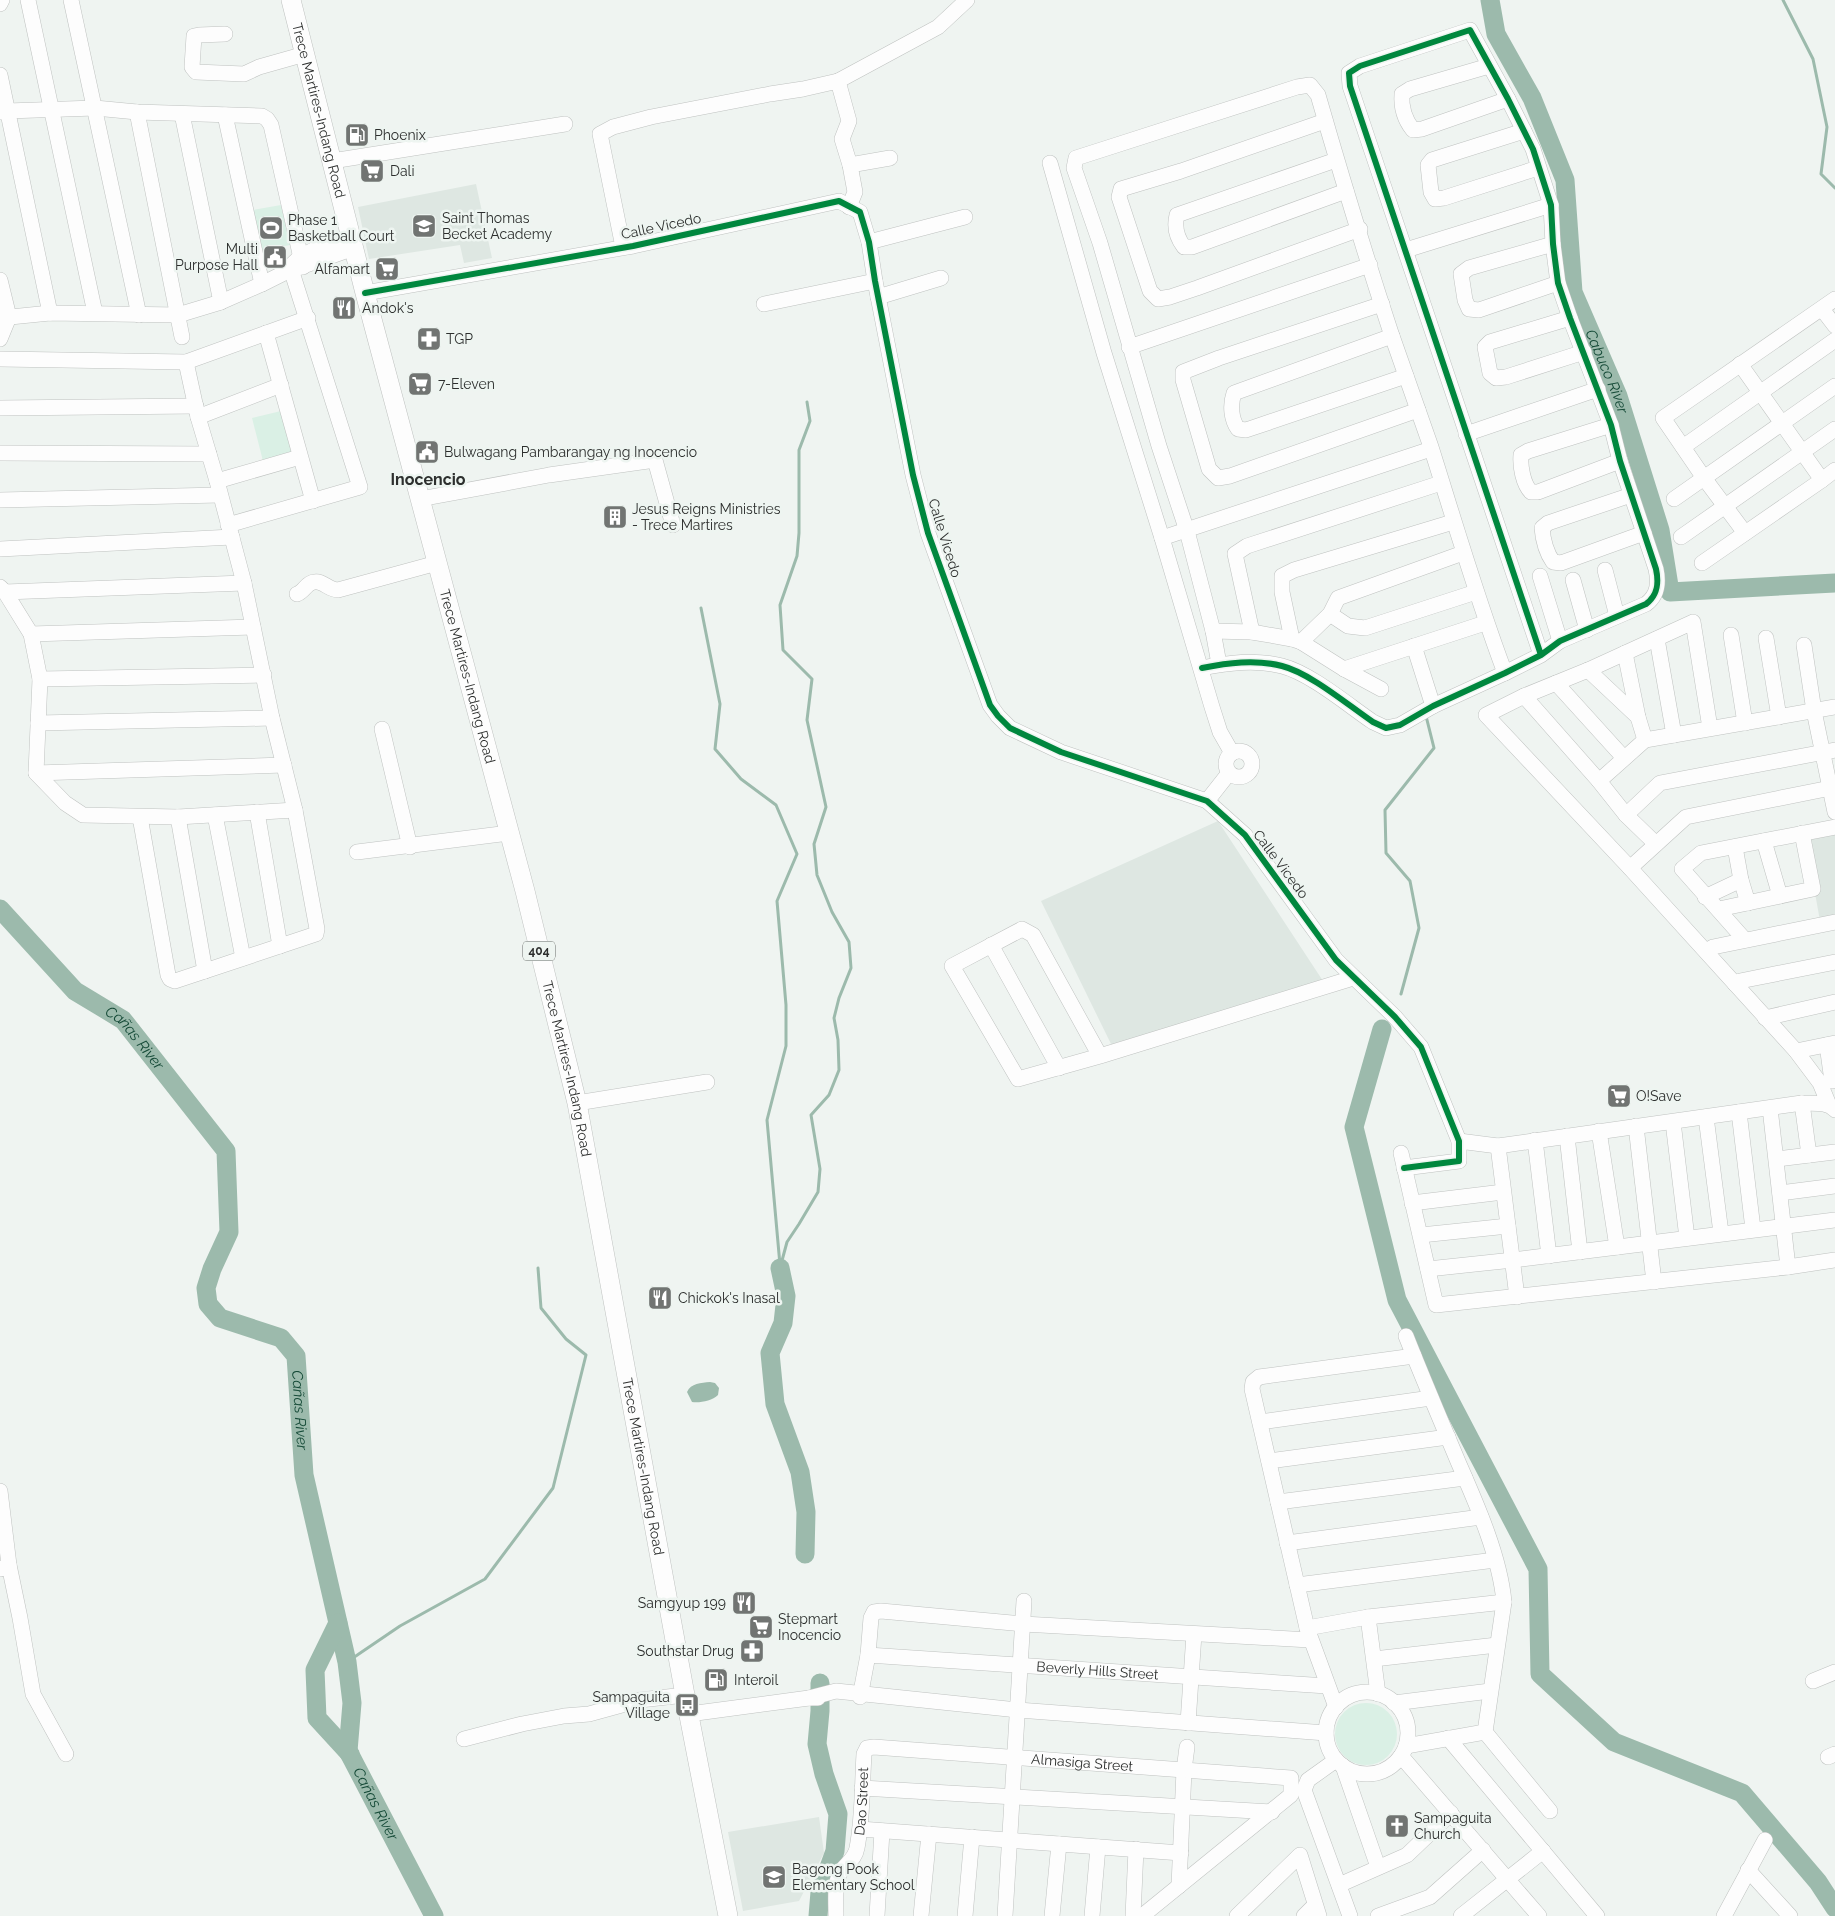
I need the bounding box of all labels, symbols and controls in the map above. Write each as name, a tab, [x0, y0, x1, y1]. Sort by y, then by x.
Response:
street label: Trece Martires-Indang Road	[289, 21, 349, 200]
fuel station icon: Phoenix	[344, 122, 370, 148]
place label: Phoenix	[374, 127, 426, 143]
supermarket icon: Dali	[359, 158, 385, 184]
place label: Dali	[390, 163, 414, 179]
place label: Saint Thomas Becket Academy	[442, 210, 552, 242]
street label: Calle Vicedo	[619, 210, 703, 242]
place label: Phase 1 Basketball Court	[288, 212, 395, 244]
school or university icon: Saint Thomas Becket Academy	[411, 213, 437, 239]
sports icon: Phase 1 Basketball Court	[258, 215, 284, 241]
place label: Multi Purpose Hall	[175, 241, 258, 273]
public building icon: Multi Purpose Hall	[262, 244, 288, 270]
supermarket icon: Alfamart	[374, 256, 400, 282]
place label: Alfamart	[314, 261, 370, 277]
restaurant icon: Andok's	[331, 295, 357, 321]
place label: Andok's	[362, 300, 414, 316]
pharmacy icon: TGP	[416, 326, 442, 352]
water label: Cabuco River	[1581, 327, 1632, 416]
place label: TGP	[446, 331, 473, 347]
supermarket icon: 7-Eleven	[407, 371, 433, 397]
place label: 7-Eleven	[438, 376, 495, 392]
public building icon: Bulwagang Pambarangay ng Inocencio	[414, 439, 440, 465]
place label: Bulwagang Pambarangay ng Inocencio	[444, 444, 697, 460]
district label: Inocencio	[391, 470, 466, 489]
street label: Calle Vicedo	[925, 497, 965, 579]
place label: Jesus Reigns Ministries - Trece Martires	[632, 501, 781, 533]
building icon: Jesus Reigns Ministries - Trece Martires	[602, 504, 628, 530]
street label: Trece Martires-Indang Road	[437, 587, 499, 765]
street label: Calle Vicedo	[1250, 827, 1312, 901]
road number: 404	[523, 941, 555, 960]
street label: Trece Martires-Indang Road	[539, 979, 595, 1158]
water label: Cañas River	[102, 1002, 168, 1074]
supermarket icon: O!Save	[1606, 1083, 1632, 1109]
place label: O!Save	[1636, 1088, 1681, 1104]
restaurant icon: Chickok's Inasal	[647, 1285, 673, 1311]
place label: Chickok's Inasal	[678, 1290, 780, 1306]
water label: Cañas River	[288, 1370, 311, 1451]
street label: Trece Martires-Indang Road	[619, 1377, 667, 1556]
restaurant icon: Samgyup 199	[731, 1590, 757, 1616]
place label: Samgyup 199	[638, 1595, 726, 1611]
place label: Stepmart Inocencio	[778, 1611, 841, 1643]
supermarket icon: Stepmart Inocencio	[748, 1614, 774, 1640]
pharmacy icon: Southstar Drug	[739, 1638, 765, 1664]
place label: Southstar Drug	[637, 1643, 734, 1659]
street label: Beverly Hills Street	[1036, 1658, 1159, 1683]
fuel station icon: Interoil	[703, 1667, 729, 1693]
place label: Interoil	[734, 1672, 778, 1688]
place label: Sampaguita Village	[592, 1689, 670, 1721]
bus stop icon: Sampaguita Village	[674, 1692, 700, 1718]
street label: Almasiga Street	[1031, 1751, 1134, 1774]
water label: Cañas River	[349, 1764, 402, 1844]
street label: Dao Street	[851, 1767, 871, 1836]
place label: Sampaguita Church	[1414, 1810, 1492, 1842]
church icon: Sampaguita Church	[1384, 1813, 1410, 1839]
place label: Bagong Pook Elementary School	[792, 1861, 915, 1893]
school or university icon: Bagong Pook Elementary School	[761, 1864, 787, 1890]

